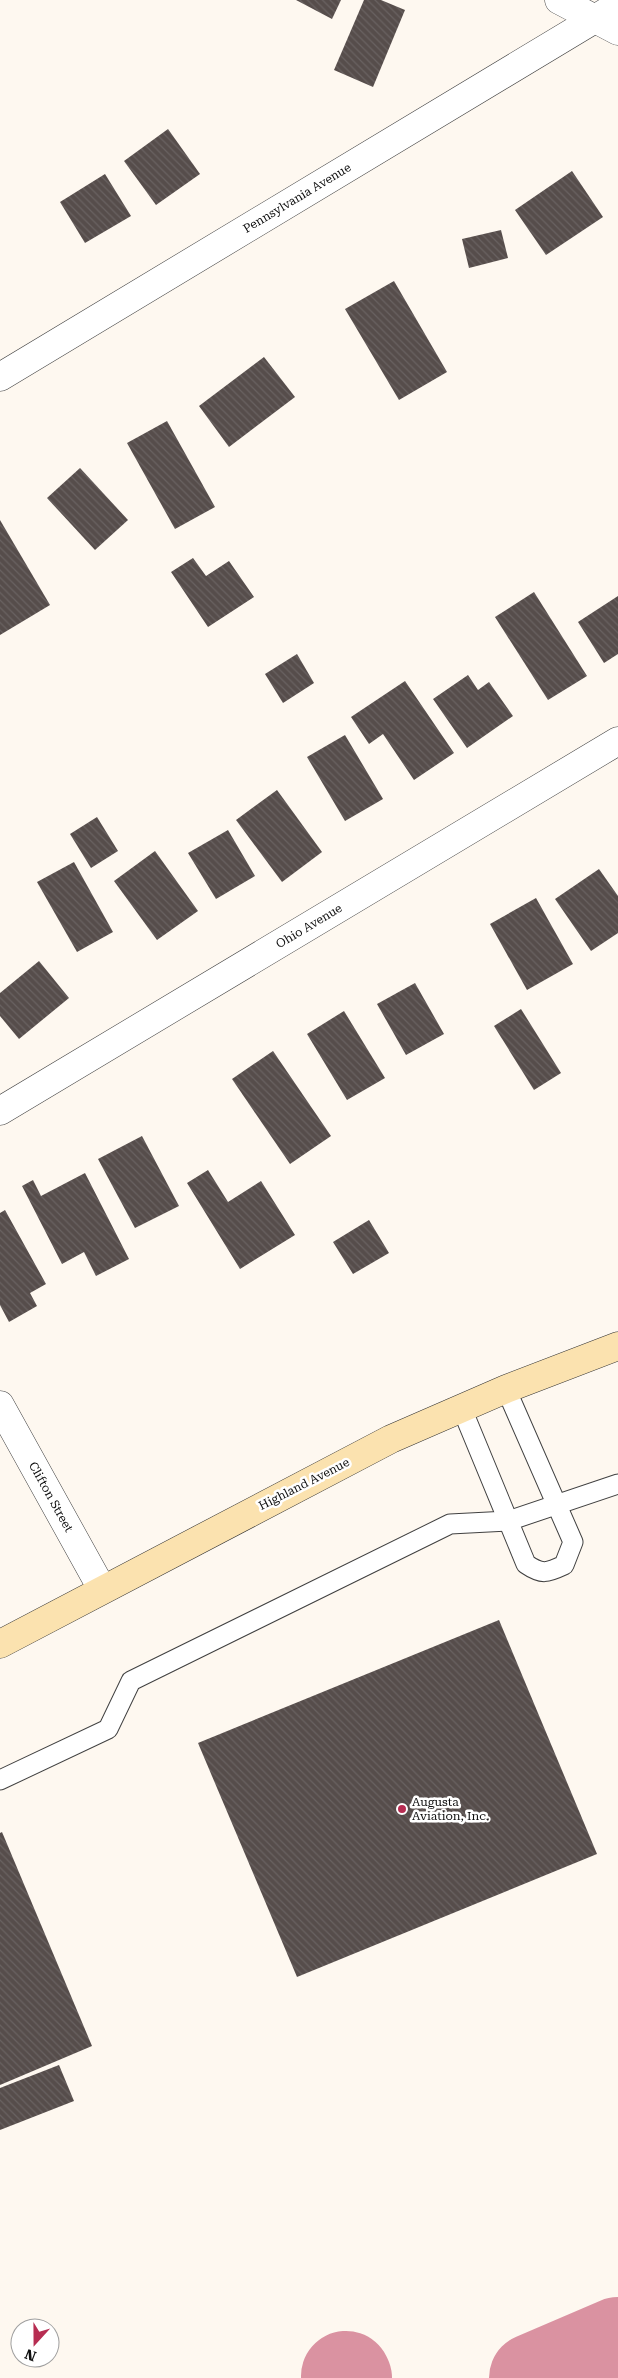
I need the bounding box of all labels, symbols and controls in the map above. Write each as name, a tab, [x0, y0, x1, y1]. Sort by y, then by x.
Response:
street label: Pennsylvania Avenue	[241, 160, 354, 236]
street label: Ohio Avenue	[273, 901, 345, 951]
street label: Highland Avenue	[256, 1455, 352, 1513]
street label: Clifton Street	[26, 1459, 76, 1535]
place label: Augusta Aviation, Inc.	[412, 1795, 489, 1823]
marker: Augusta Aviation, Inc.	[396, 1803, 408, 1815]
north arrow	[10, 2318, 60, 2368]
text: N	[22, 2346, 38, 2365]

